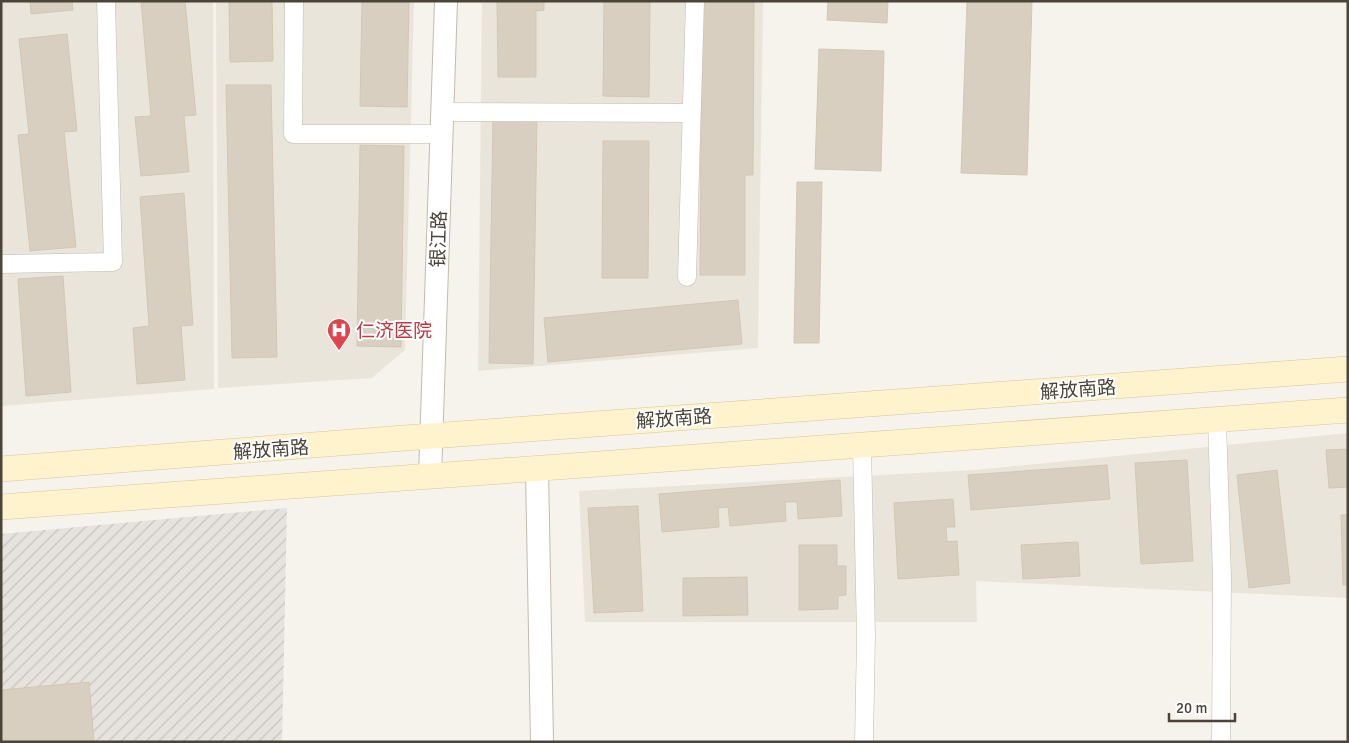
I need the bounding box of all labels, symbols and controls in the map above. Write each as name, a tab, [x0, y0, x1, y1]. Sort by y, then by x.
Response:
street label: 银江路	[426, 210, 452, 268]
hospital icon: 仁济医院	[326, 317, 352, 351]
place label: 仁济医院	[356, 319, 432, 343]
street label: 解放南路	[1039, 375, 1117, 405]
street label: 解放南路	[635, 404, 713, 434]
street label: 解放南路	[232, 435, 310, 465]
scale bar	[1169, 690, 1235, 722]
text: 20 m	[1176, 699, 1207, 717]

